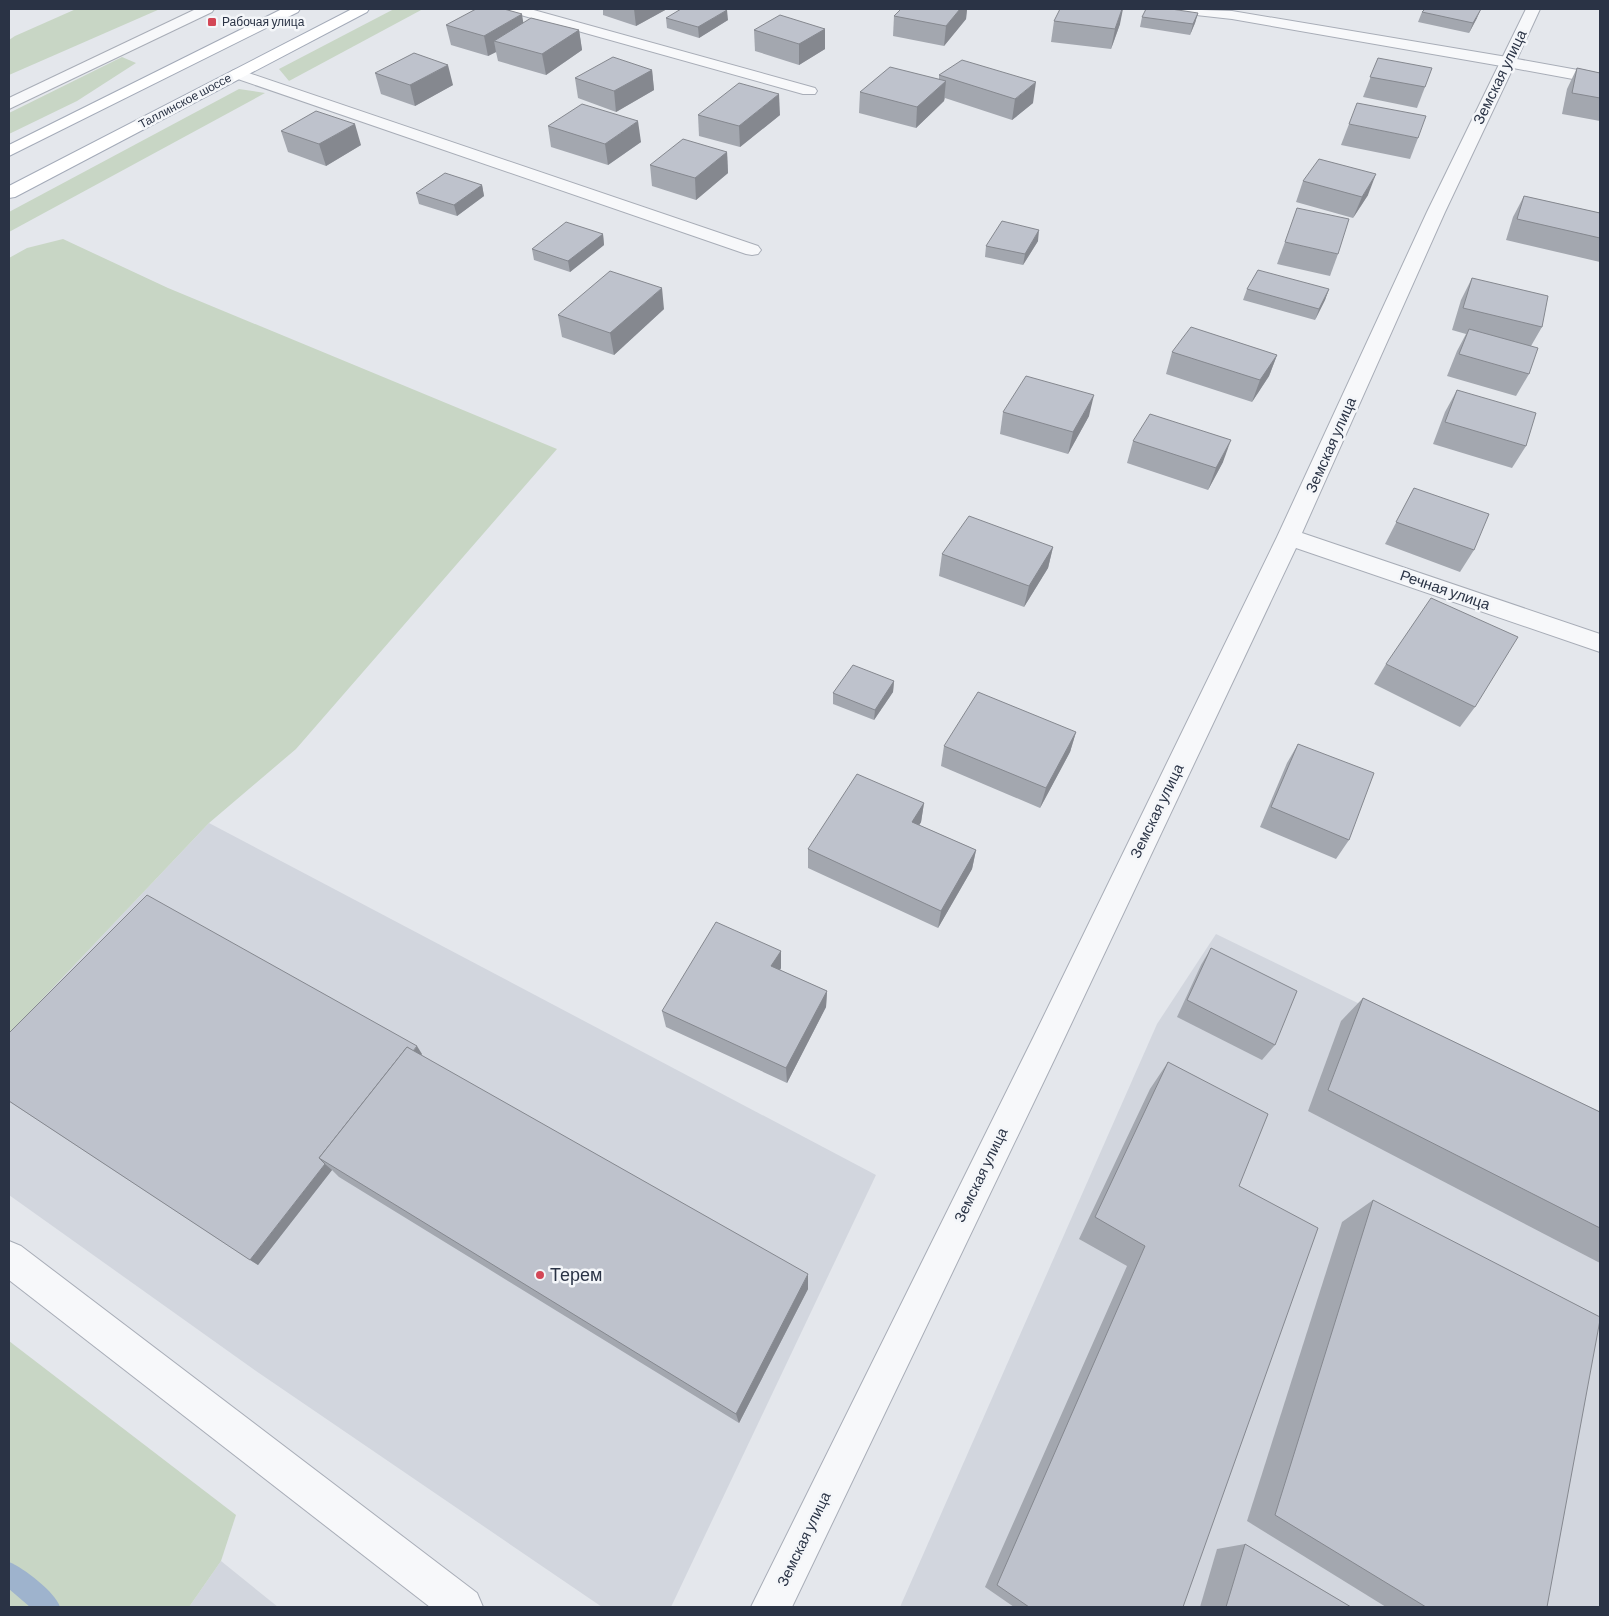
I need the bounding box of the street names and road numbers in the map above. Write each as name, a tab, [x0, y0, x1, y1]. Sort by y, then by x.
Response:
street label: Земская улица	[1468, 26, 1530, 127]
street label: Таллинское шоссе	[136, 70, 234, 130]
street label: Земская улица	[1301, 393, 1359, 495]
street label: Речная улица	[1398, 565, 1493, 613]
street label: Земская улица	[1125, 760, 1187, 861]
street label: Земская улица	[949, 1124, 1011, 1225]
street label: Земская улица	[772, 1488, 834, 1589]

